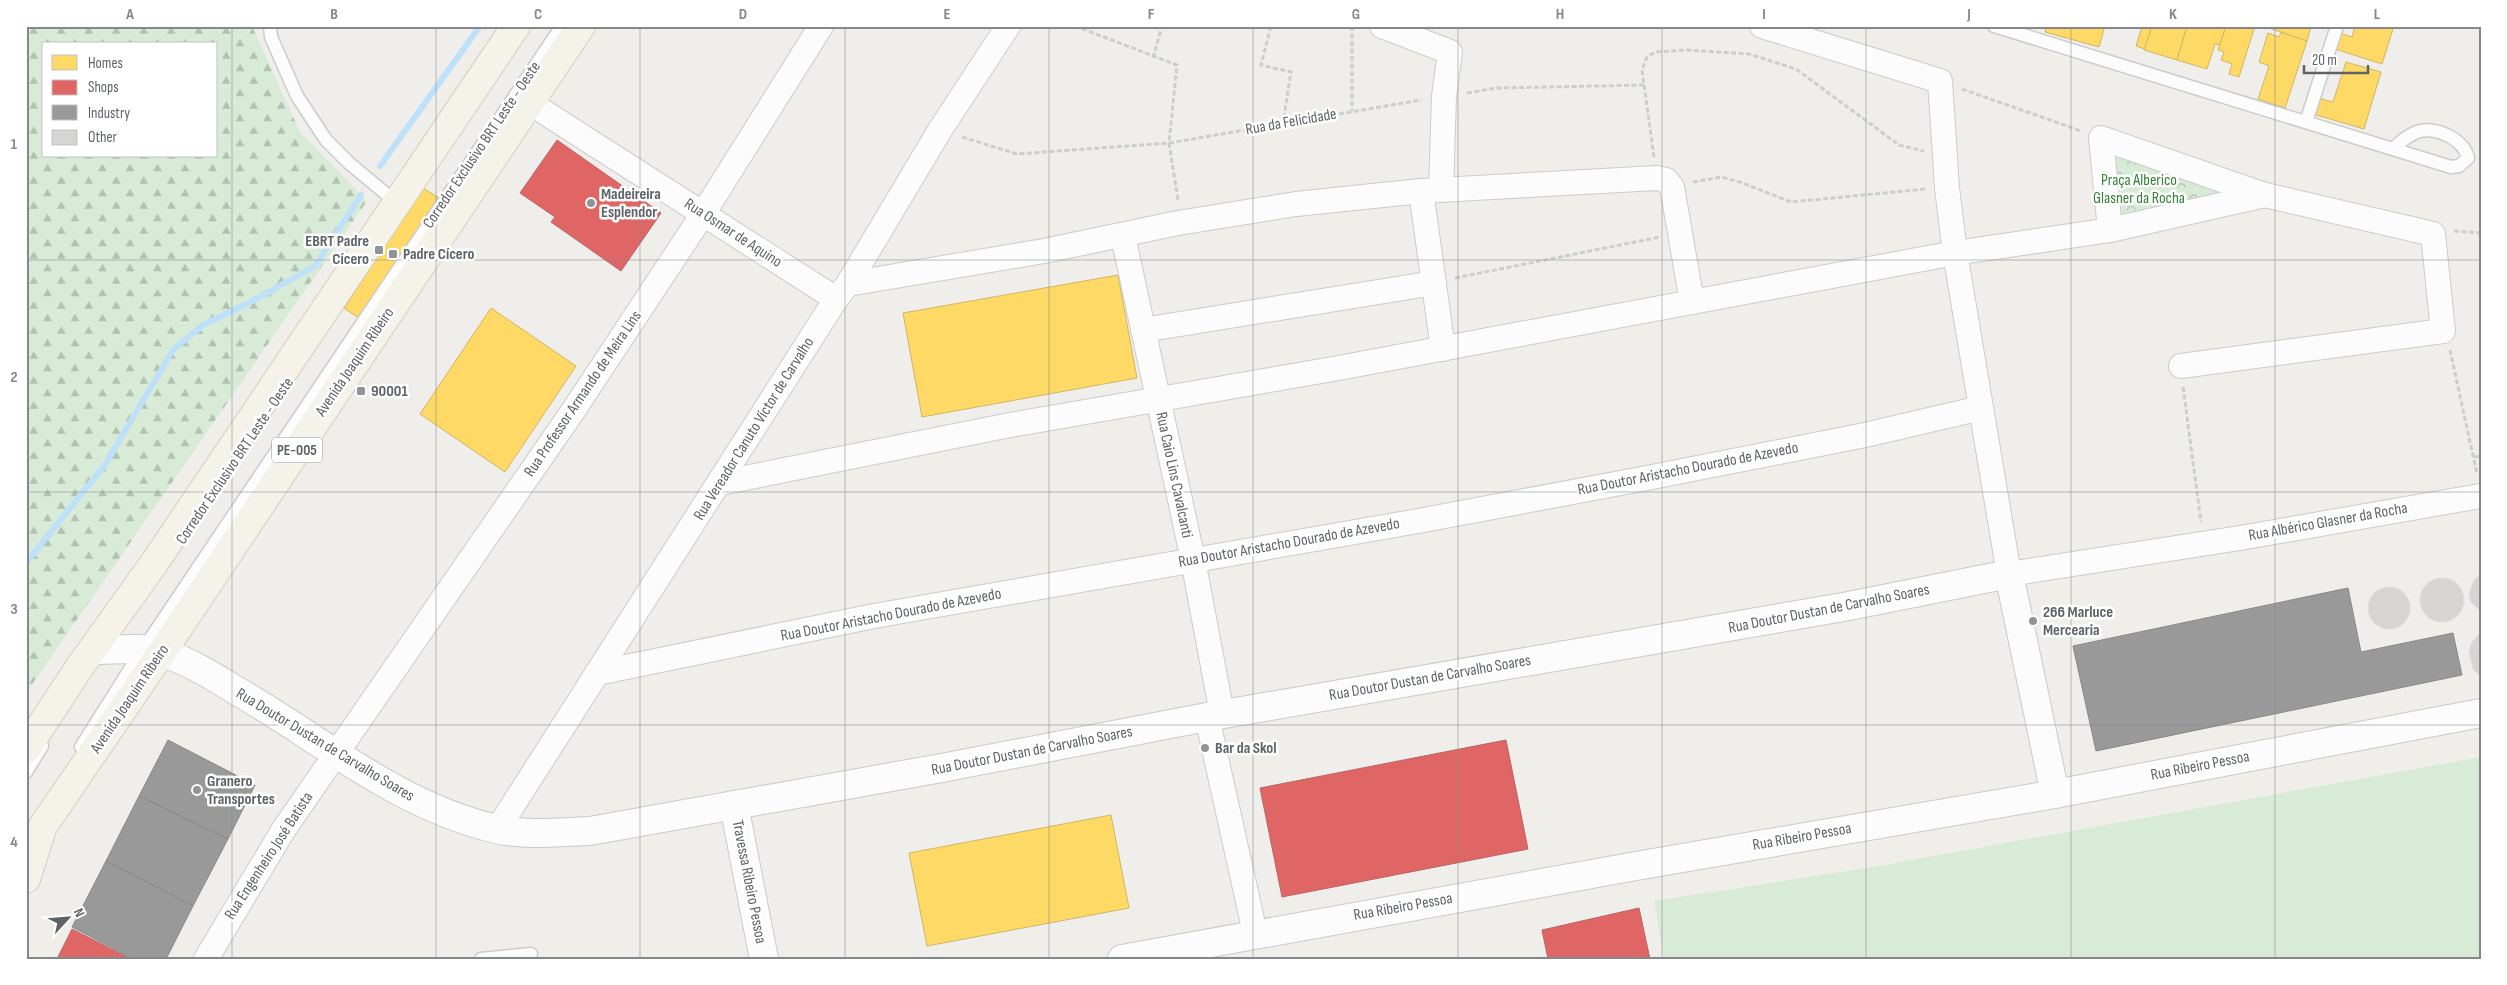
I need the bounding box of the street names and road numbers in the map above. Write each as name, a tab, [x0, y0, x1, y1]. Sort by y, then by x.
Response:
street label: Corredor Exclusivo BRT Leste - Oeste	[419, 58, 545, 232]
street label: Rua da Felicidade	[1244, 105, 1338, 139]
street label: Rua Osmar de Aquino	[681, 194, 785, 272]
street label: Avenida Joaquim Ribeiro	[311, 304, 398, 421]
street label: Rua Professor Armando de Meira Lins	[520, 307, 646, 481]
street label: Rua Vereador Canuto Víctor de Carvalho	[690, 334, 818, 524]
street label: Corredor Exclusivo BRT Leste - Oeste	[172, 374, 298, 548]
street label: Rua Caio Lins Cavalcanti	[1151, 410, 1197, 540]
road number: PE-005	[272, 438, 322, 462]
street label: Rua Doutor Aristacho Dourado de Azevedo	[1576, 438, 1800, 500]
street label: Rua Albérico Glasner da Rocha	[2247, 499, 2409, 545]
street label: Rua Doutor Aristacho Dourado de Azevedo	[1177, 514, 1401, 572]
street label: Rua Doutor Dustan de Carvalho Soares	[1727, 580, 1931, 638]
street label: Rua Doutor Aristacho Dourado de Azevedo	[779, 584, 1003, 646]
street label: Avenida Joaquim Ribeiro	[86, 641, 173, 758]
street label: Rua Doutor Dustan de Carvalho Soares	[1328, 651, 1533, 705]
street label: Rua Doutor Dustan de Carvalho Soares	[232, 684, 418, 806]
street label: Rua Doutor Dustan de Carvalho Soares	[930, 722, 1134, 780]
street label: Rua Ribeiro Pessoa	[2149, 747, 2251, 785]
street label: Rua Engenheiro José Batista	[221, 789, 317, 923]
street label: Travessa Ribeiro Pessoa	[728, 819, 770, 945]
street label: Rua Ribeiro Pessoa	[1751, 819, 1853, 855]
street label: Rua Ribeiro Pessoa	[1352, 889, 1454, 925]

